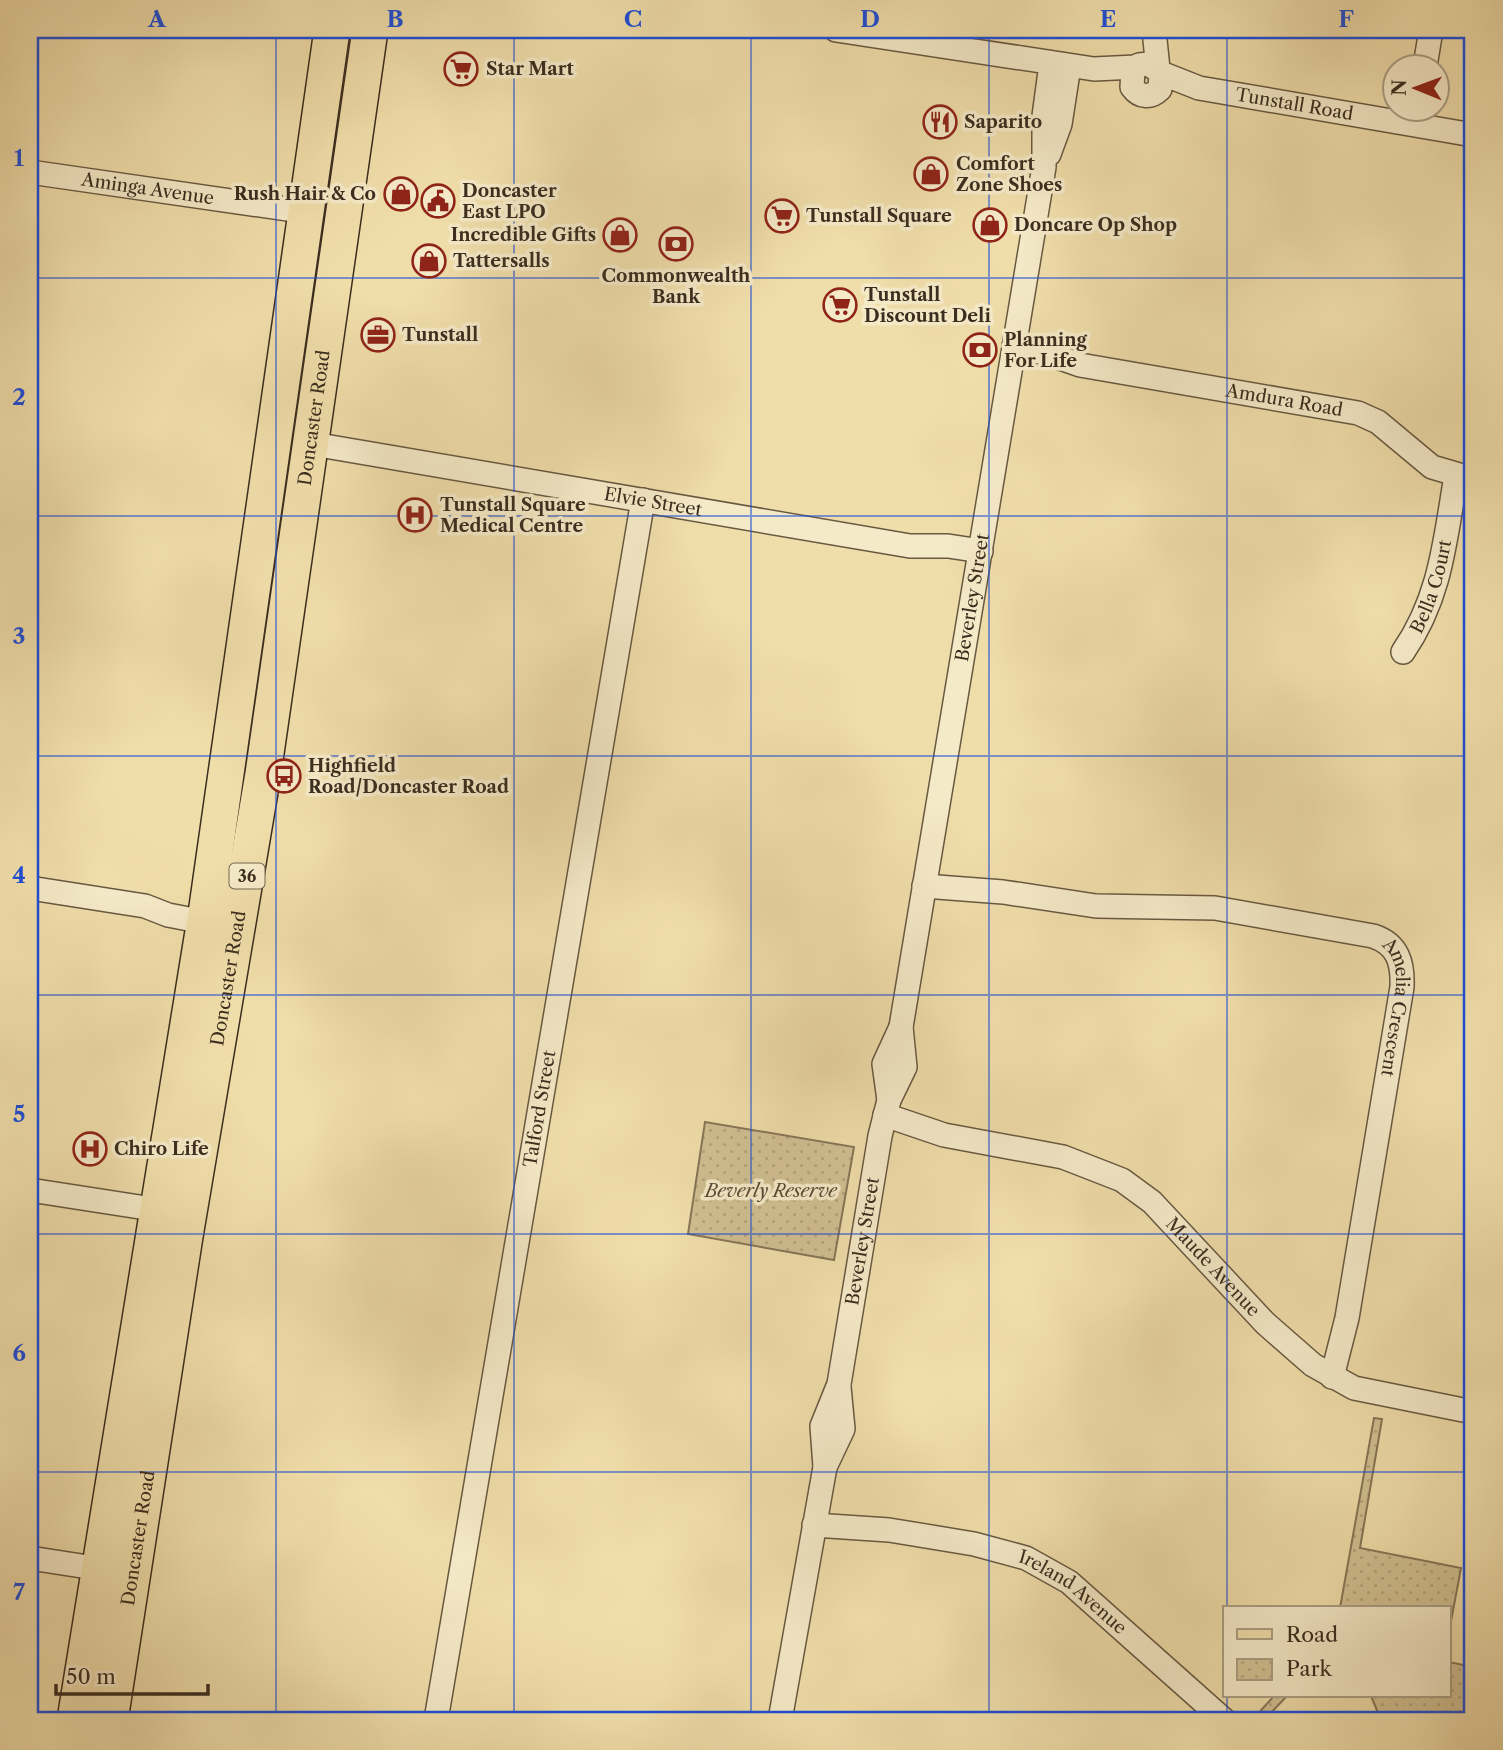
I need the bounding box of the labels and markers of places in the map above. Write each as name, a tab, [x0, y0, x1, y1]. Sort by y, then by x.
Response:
supermarket icon: Star Mart	[442, 50, 480, 88]
place label: Star Mart	[486, 58, 574, 80]
restaurant icon: Saparito	[921, 103, 959, 141]
place label: Saparito	[964, 111, 1042, 133]
place label: Comfort Zone Shoes	[956, 153, 1062, 196]
shop icon: Comfort Zone Shoes	[912, 155, 950, 193]
shop icon: Rush Hair & Co	[382, 175, 420, 213]
place label: Doncaster East LPO	[462, 180, 557, 223]
public building icon: Doncaster East LPO	[419, 182, 457, 220]
place label: Rush Hair & Co	[234, 183, 376, 205]
supermarket icon: Tunstall Square	[763, 197, 801, 235]
place label: Tunstall Square	[806, 205, 952, 227]
shop icon: Doncare Op Shop	[971, 206, 1009, 244]
place label: Doncare Op Shop	[1014, 214, 1177, 236]
shop icon: Incredible Gifts	[601, 216, 639, 254]
place label: Incredible Gifts	[451, 224, 596, 246]
bank icon: Commonwealth Bank	[657, 225, 695, 263]
shop icon: Tattersalls	[410, 242, 448, 280]
place label: Tattersalls	[453, 250, 550, 272]
place label: Commonwealth Bank	[602, 265, 751, 308]
place label: Tunstall Discount Deli	[864, 284, 991, 327]
supermarket icon: Tunstall Discount Deli	[821, 286, 859, 324]
office icon: Tunstall	[359, 316, 397, 354]
place label: Tunstall	[402, 324, 478, 346]
place label: Planning For Life	[1004, 329, 1088, 372]
bank icon: Planning For Life	[961, 331, 999, 369]
place label: Tunstall Square Medical Centre	[440, 494, 586, 537]
hospital icon: Tunstall Square Medical Centre	[396, 496, 434, 534]
place label: Highfield Road/Doncaster Road	[308, 755, 509, 798]
bus stop icon: Highfield Road/Doncaster Road	[265, 757, 303, 795]
hospital icon: Chiro Life	[71, 1130, 109, 1168]
place label: Chiro Life	[114, 1138, 209, 1160]

